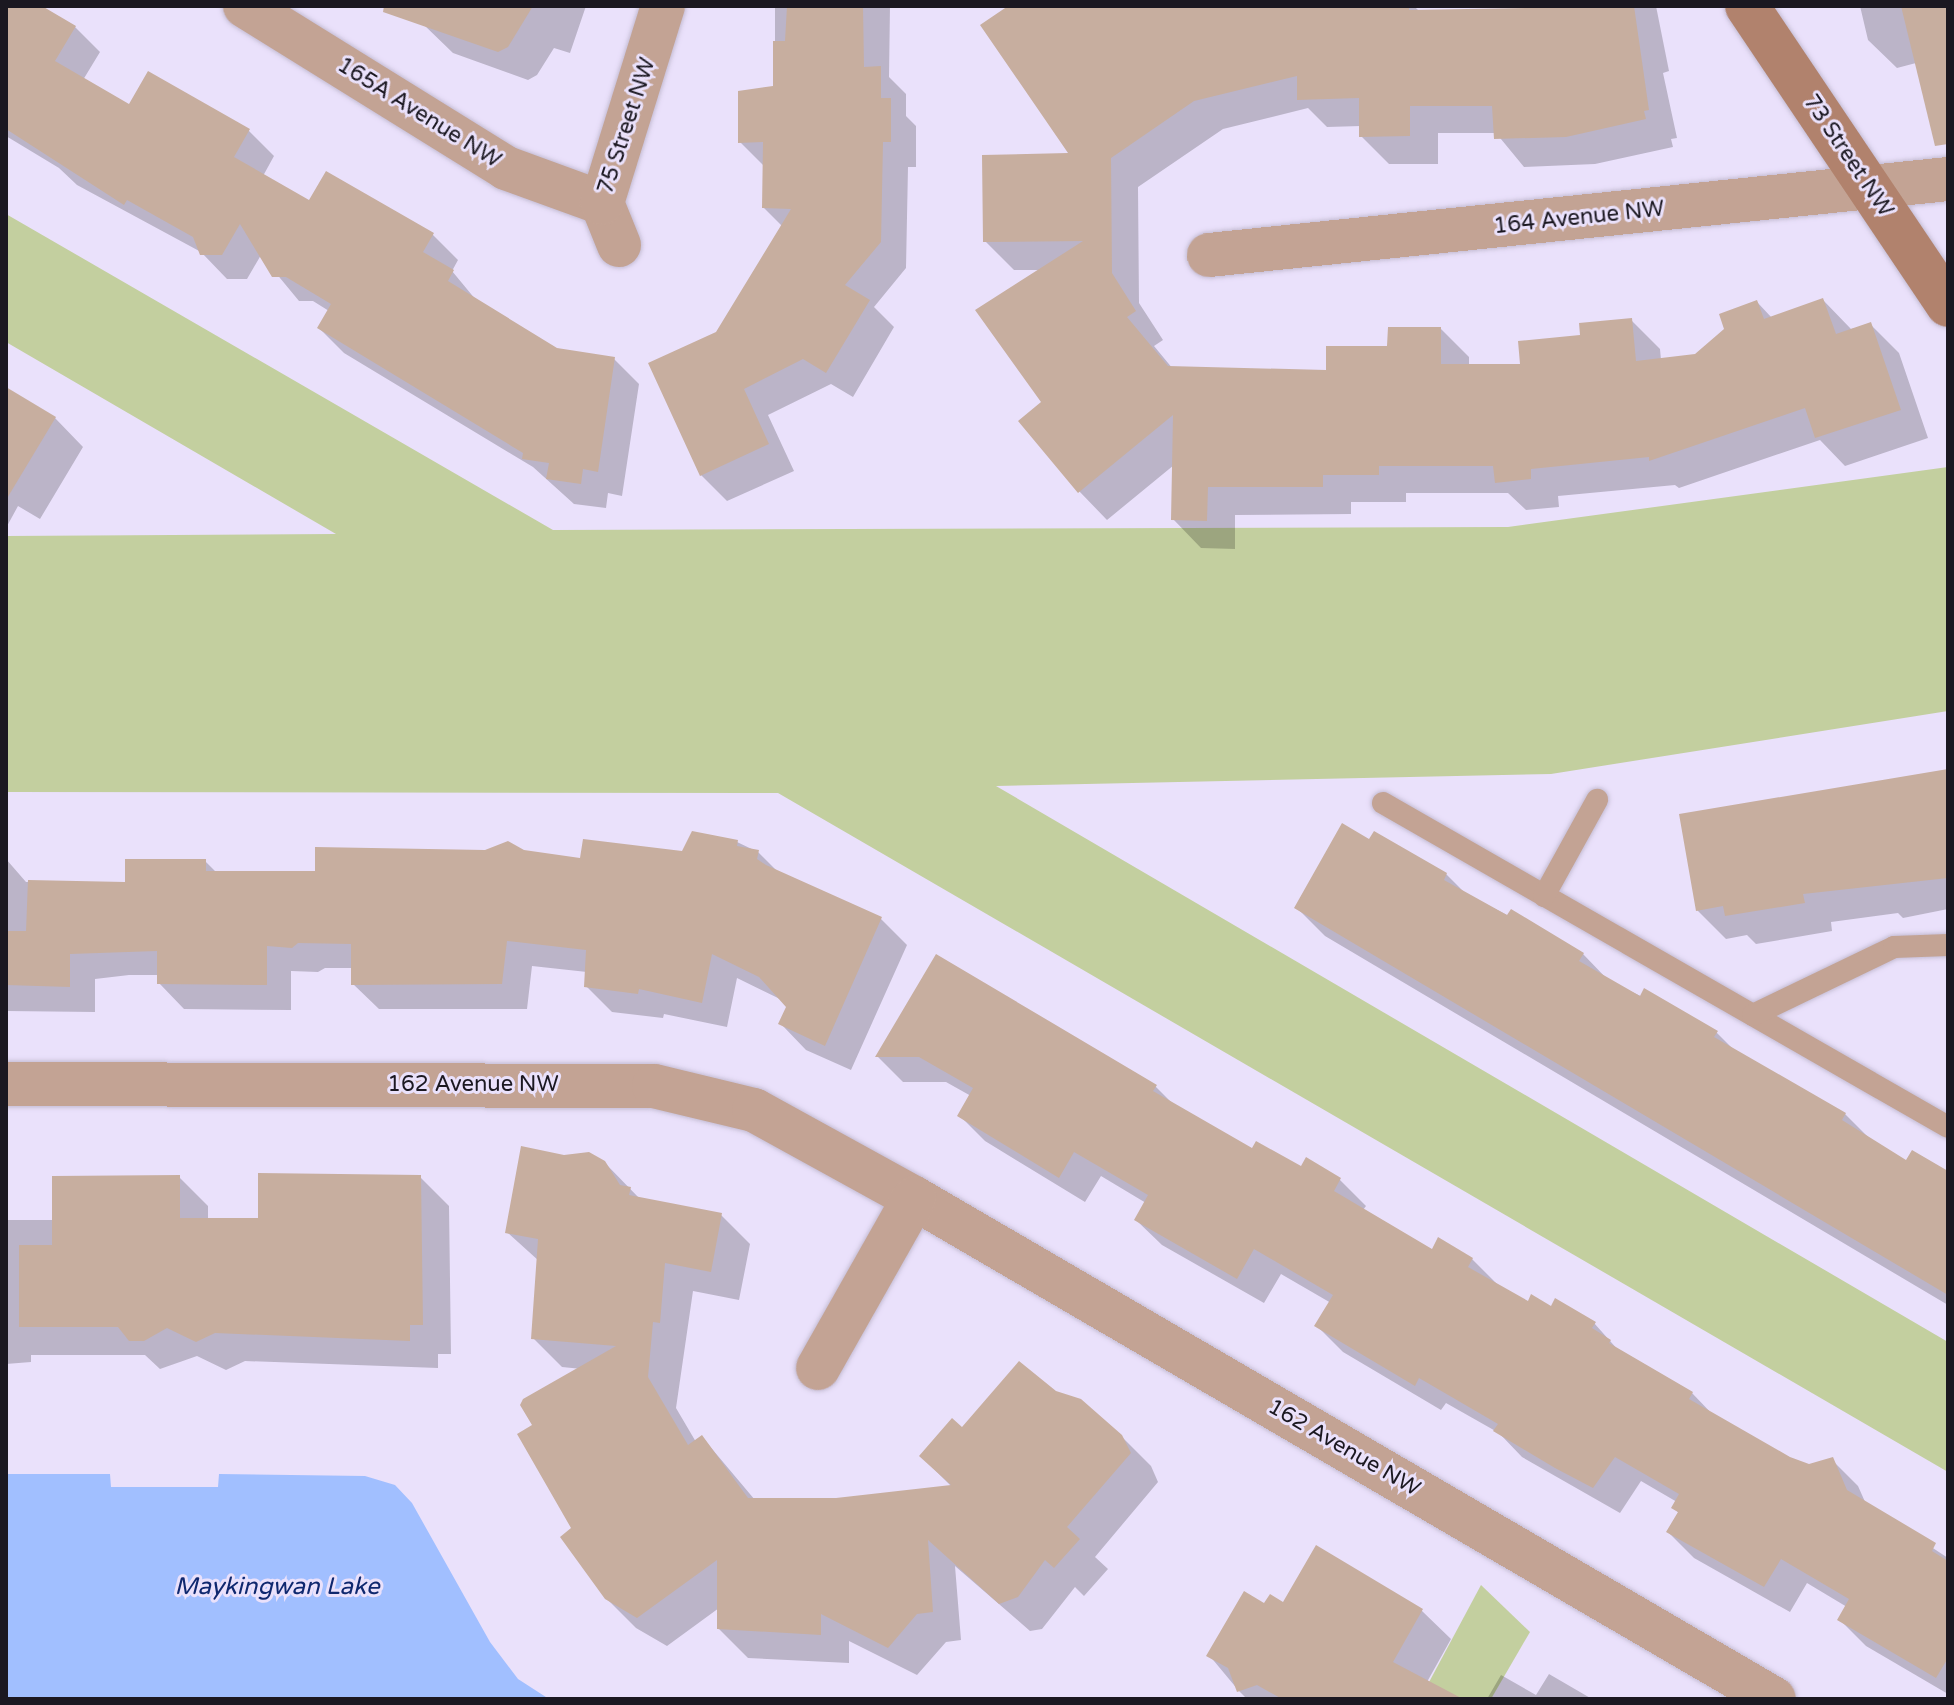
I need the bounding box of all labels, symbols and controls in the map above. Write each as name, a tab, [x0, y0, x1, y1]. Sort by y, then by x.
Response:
street label: 165A Avenue NW	[332, 52, 506, 174]
street label: 75 Street NW	[593, 54, 661, 198]
street label: 73 Street NW	[1797, 90, 1899, 222]
street label: 164 Avenue NW	[1492, 196, 1666, 240]
street label: 162 Avenue NW	[387, 1072, 559, 1098]
street label: 162 Avenue NW	[1263, 1394, 1425, 1502]
water label: Maykingwan Lake	[174, 1573, 380, 1601]

